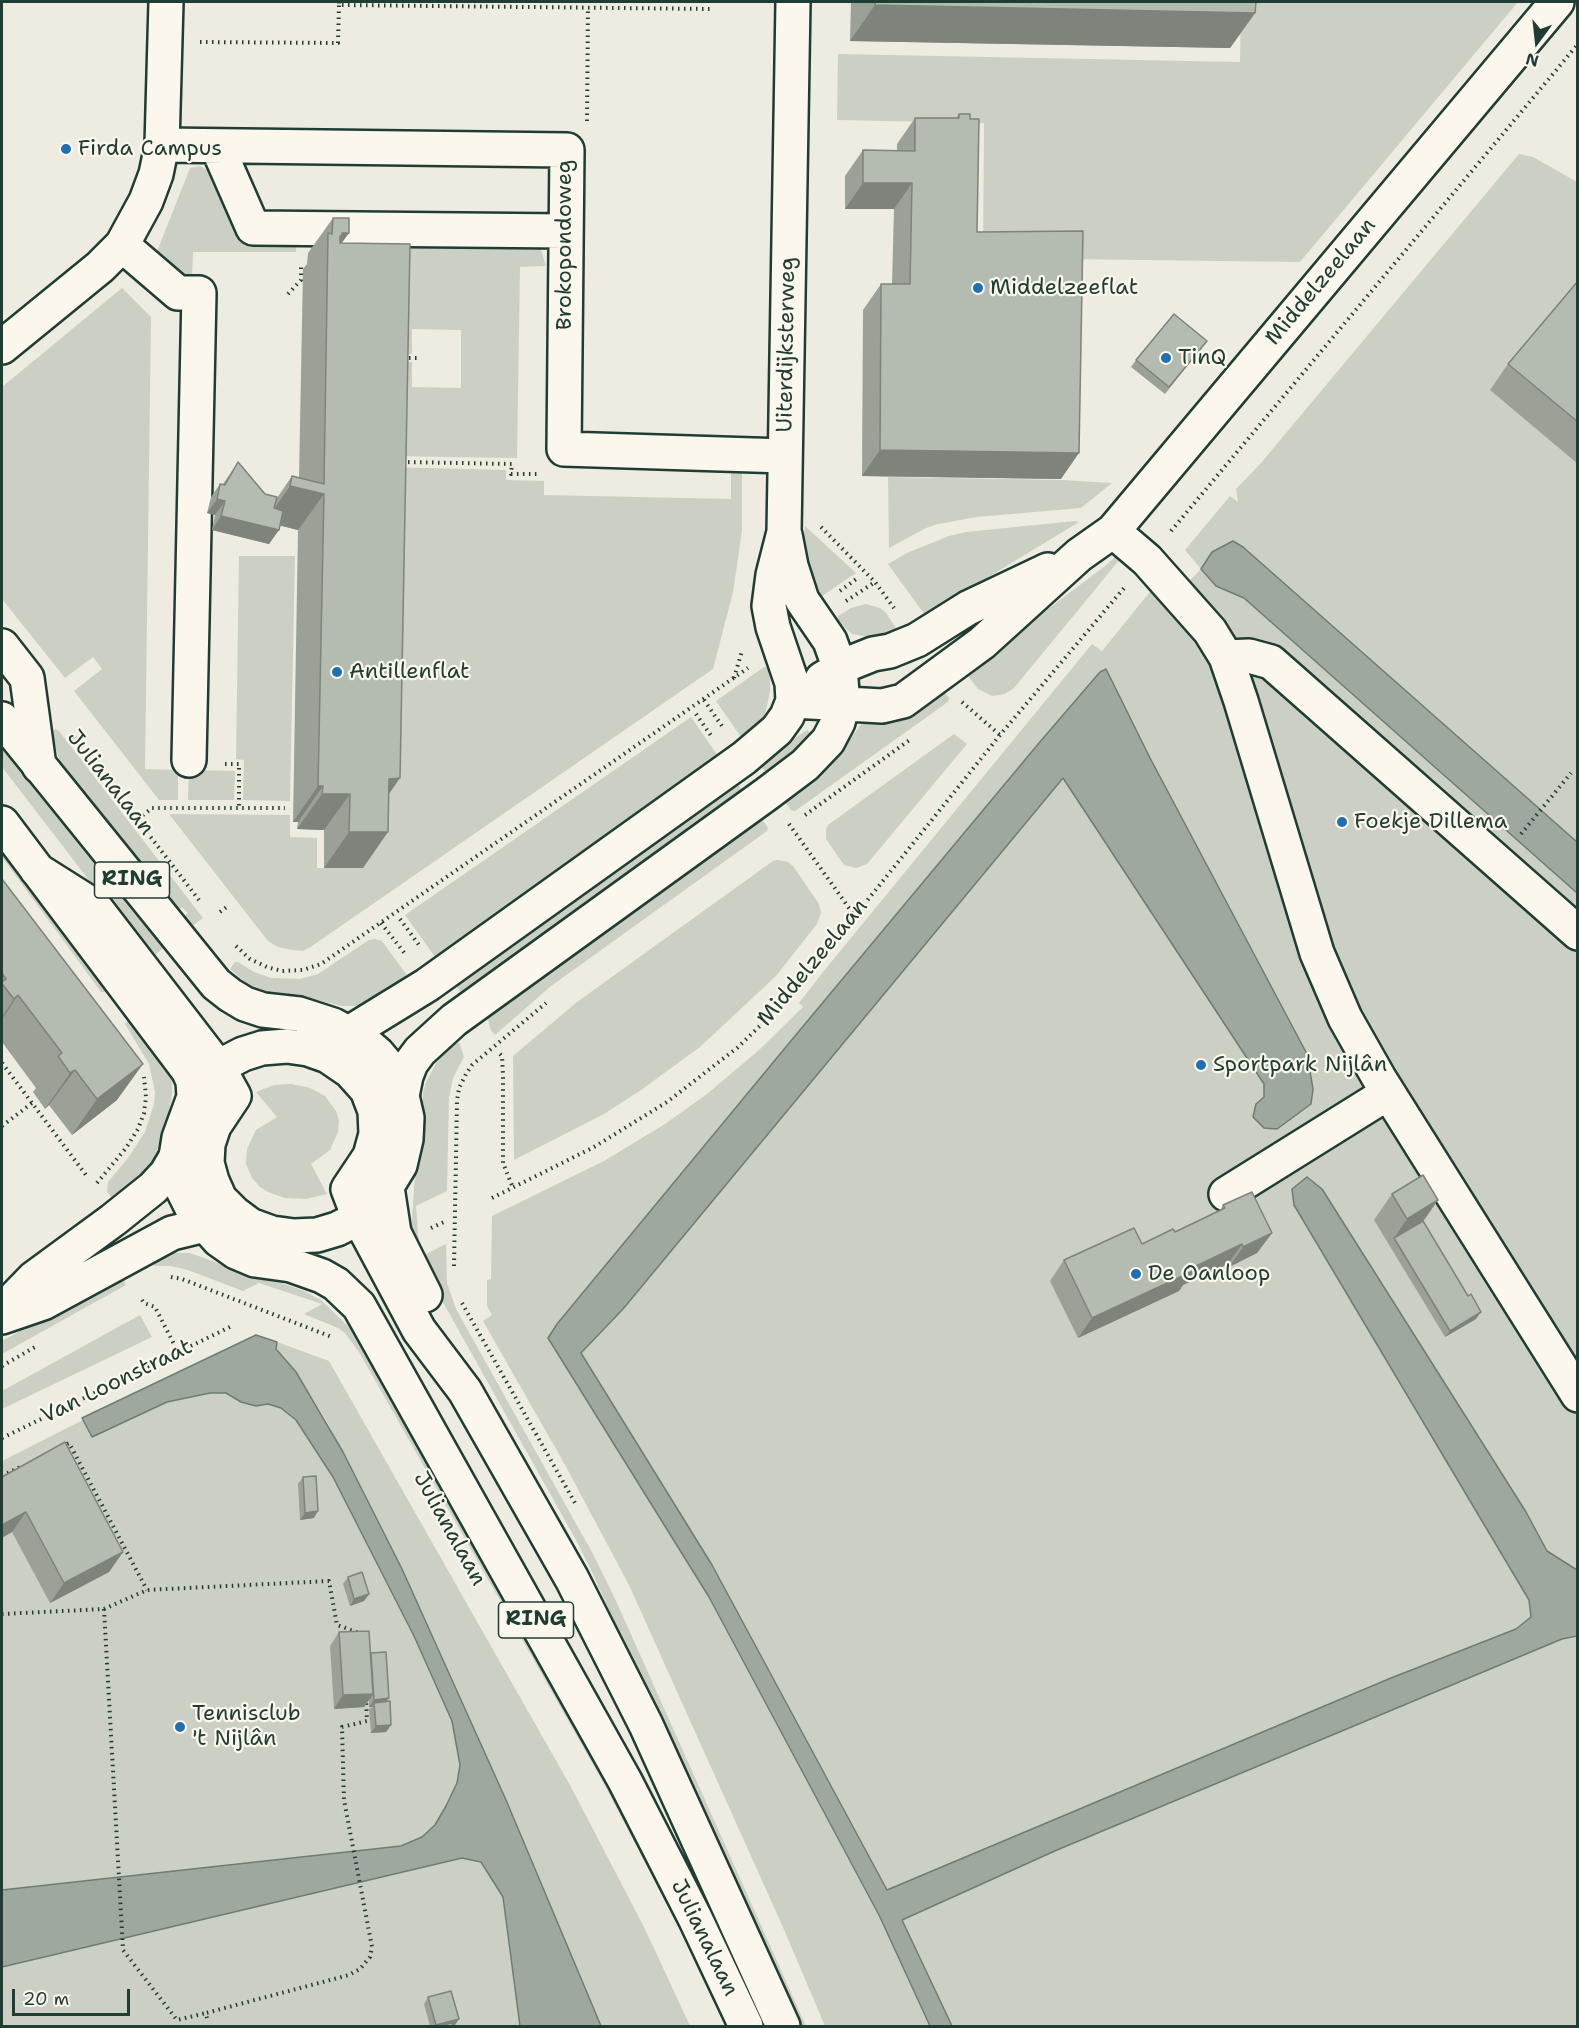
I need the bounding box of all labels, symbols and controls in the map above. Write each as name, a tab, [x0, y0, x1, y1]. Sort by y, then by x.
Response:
north arrow	[1507, 12, 1567, 72]
text: N	[1523, 48, 1541, 72]
place label: Firda Campus	[78, 136, 222, 162]
marker: Firda Campus	[59, 142, 73, 156]
street label: Brokopondoweg	[552, 160, 578, 330]
street label: Middelzeelaan	[1260, 213, 1382, 351]
street label: Uiterdijksterweg	[772, 257, 802, 433]
place label: Middelzeeflat	[990, 275, 1138, 301]
marker: Middelzeeflat	[971, 281, 985, 295]
place label: TinQ	[1178, 345, 1226, 371]
marker: TinQ	[1159, 351, 1173, 365]
place label: Antillenflat	[349, 659, 470, 685]
marker: Antillenflat	[330, 665, 344, 679]
street label: Julianalaan	[61, 725, 159, 841]
place label: Foekje Dillema	[1354, 809, 1507, 835]
marker: Foekje Dillema	[1335, 815, 1349, 829]
road number: RING	[94, 862, 170, 898]
street label: Middelzeelaan	[752, 894, 874, 1032]
place label: Sportpark Nijlân	[1213, 1052, 1387, 1078]
marker: Sportpark Nijlân	[1194, 1058, 1208, 1072]
place label: De Oanloop	[1148, 1261, 1270, 1287]
marker: De Oanloop	[1129, 1267, 1143, 1281]
street label: Van Loonstraat	[37, 1334, 197, 1430]
street label: Julianalaan	[407, 1467, 491, 1591]
road number: RING	[498, 1602, 574, 1638]
place label: Tennisclub 't Nijlân	[192, 1701, 301, 1753]
marker: Tennisclub 't Nijlân	[173, 1720, 187, 1734]
street label: Julianalaan	[664, 1875, 744, 2001]
scale bar	[15, 1977, 134, 2015]
text: 20 m	[23, 1987, 69, 2011]

